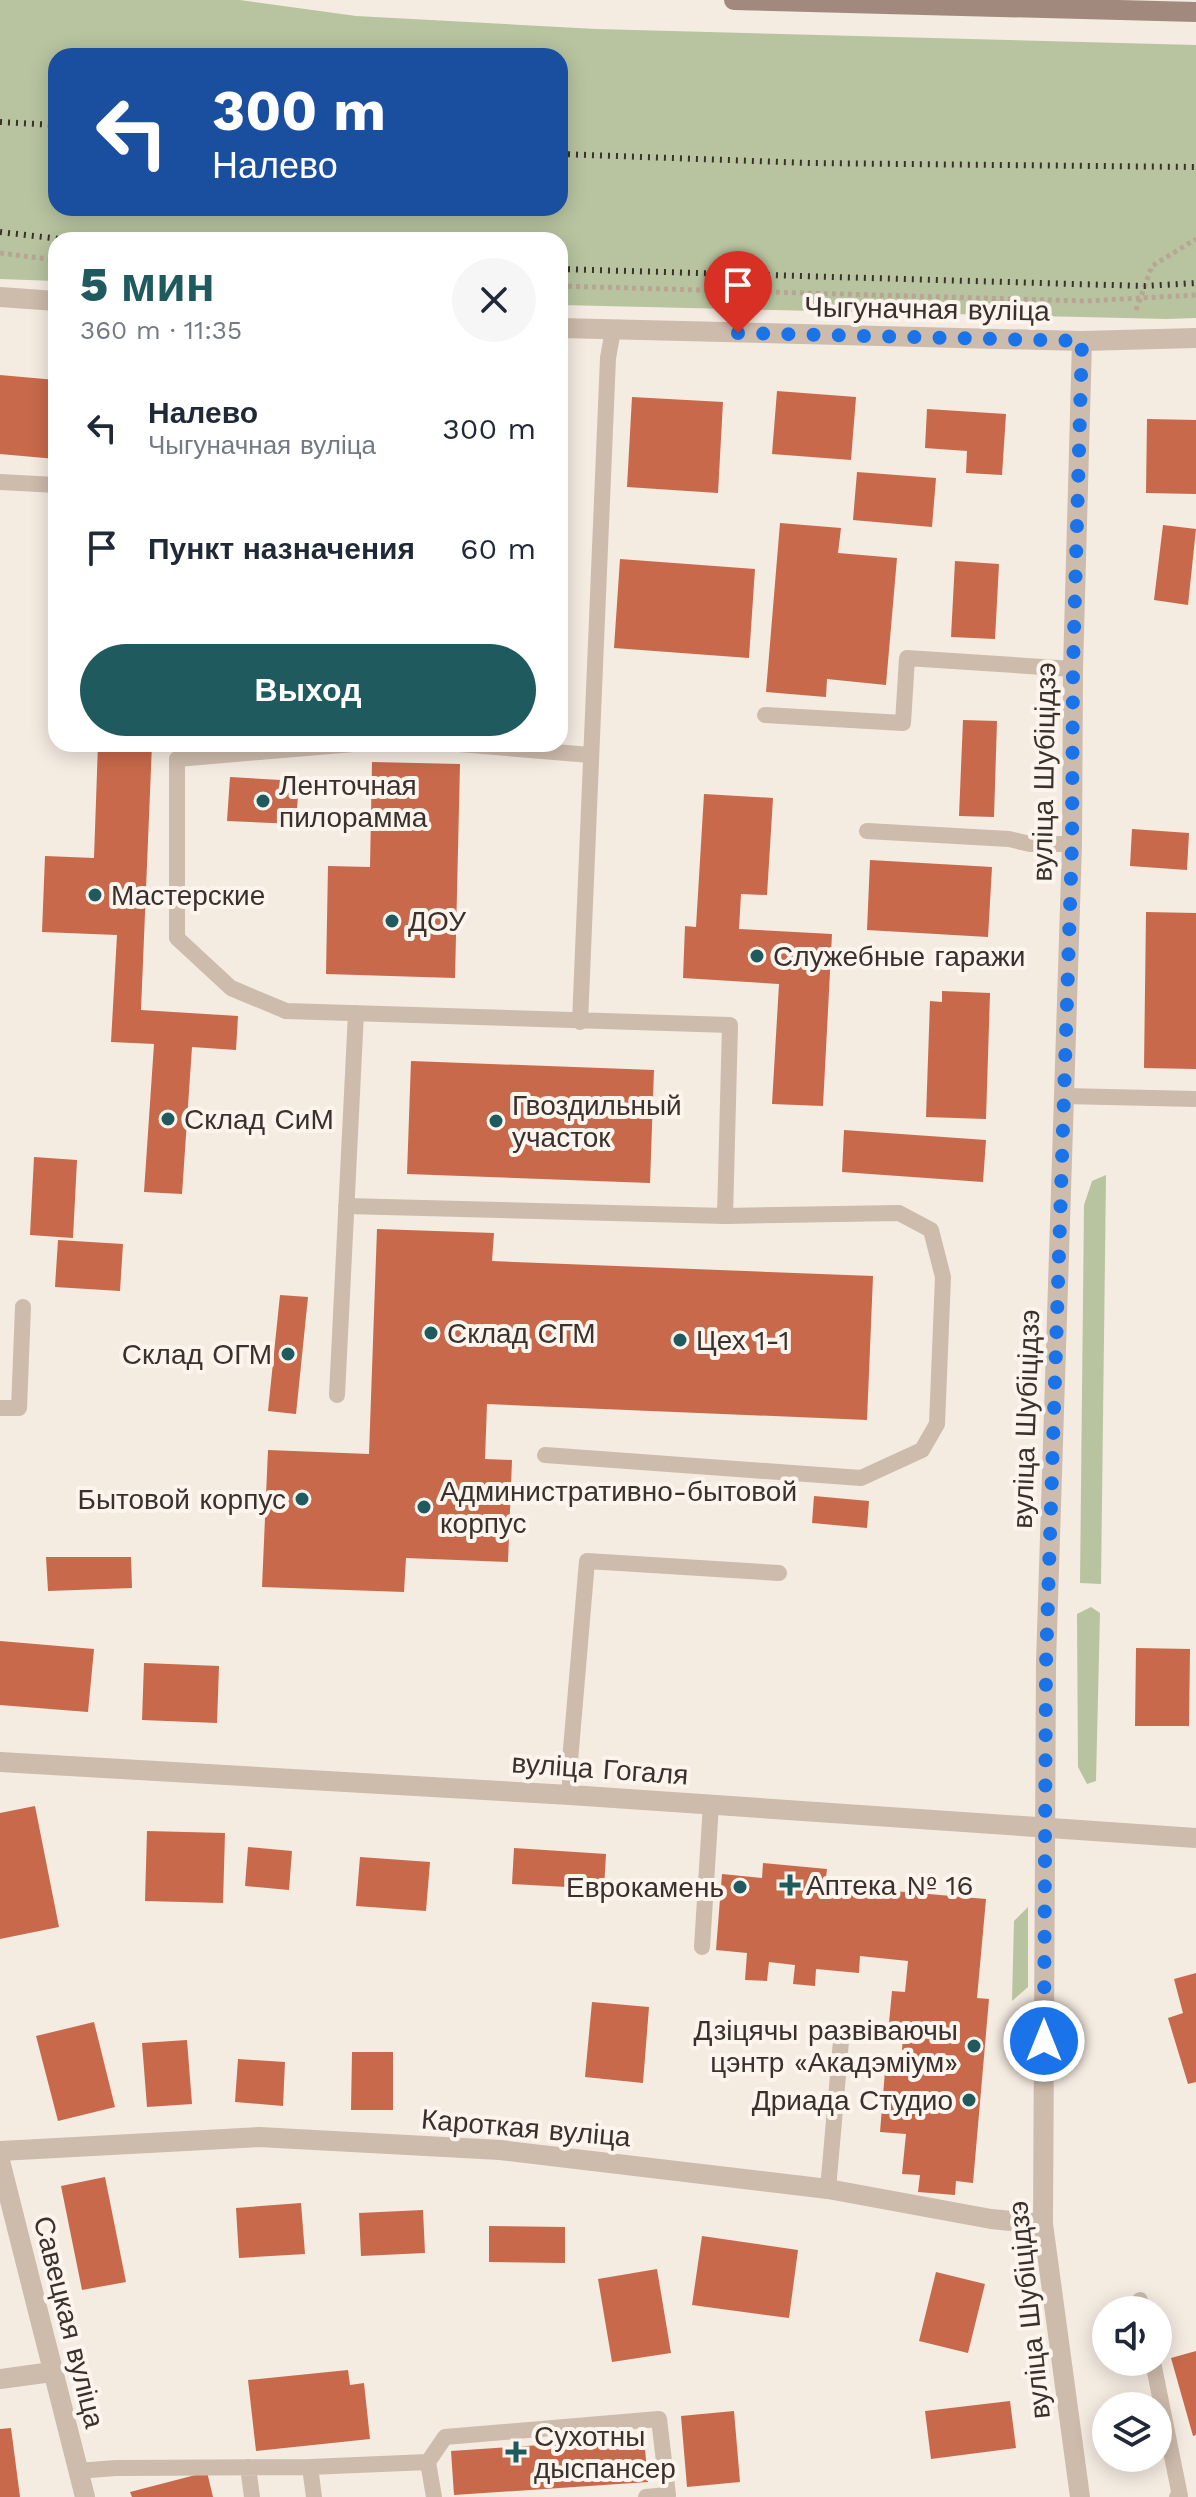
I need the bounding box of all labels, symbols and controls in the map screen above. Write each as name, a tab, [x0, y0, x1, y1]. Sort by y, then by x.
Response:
text: 300 m	[212, 78, 386, 144]
icon: left	[80, 80, 184, 184]
text: Налево	[212, 145, 338, 187]
pin	[704, 251, 772, 333]
text: 5 мин	[80, 256, 215, 313]
button: close	[452, 258, 536, 342]
icon: arrive	[716, 263, 760, 307]
street label: Чыгуначная вуліца	[804, 290, 1050, 328]
text: 360 m · 11:35	[80, 315, 242, 345]
text: Налево	[148, 395, 258, 430]
icon: left	[80, 406, 124, 450]
text: 300 m	[442, 411, 536, 446]
text: Чыгуначная вуліца	[148, 430, 376, 460]
icon: arrive	[80, 526, 124, 570]
text: Пункт назначения	[148, 531, 415, 566]
text: 60 m	[460, 531, 536, 566]
button: Выход	[80, 644, 536, 736]
street label: вуліца Шубіцідзэ	[1026, 662, 1062, 882]
place label: Ленточная пилорамма	[279, 769, 428, 834]
marker: Ленточная пилорамма	[254, 792, 272, 810]
place label: Мастерские	[111, 879, 265, 912]
marker: Мастерские	[86, 886, 104, 904]
place label: ДОУ	[408, 905, 466, 938]
marker: ДОУ	[383, 912, 401, 930]
place label: Служебные гаражи	[773, 940, 1025, 973]
marker: Служебные гаражи	[748, 947, 766, 965]
place label: Гвоздильный участок	[512, 1089, 682, 1154]
place label: Склад СиМ	[184, 1103, 334, 1136]
marker: Склад СиМ	[159, 1110, 177, 1128]
marker: Гвоздильный участок	[487, 1112, 505, 1130]
street label: вуліца Шубіцідзэ	[1006, 1309, 1046, 1529]
place label: Склад СГМ	[447, 1317, 596, 1350]
marker: Склад СГМ	[422, 1324, 440, 1342]
place label: Цех 1-1	[696, 1324, 790, 1357]
marker: Цех 1-1	[671, 1331, 689, 1349]
place label: Склад ОГМ	[122, 1338, 272, 1371]
marker: Склад ОГМ	[279, 1345, 297, 1363]
place label: Административно-бытовой корпус	[440, 1475, 797, 1540]
place label: Бытовой корпус	[78, 1483, 286, 1516]
marker: Бытовой корпус	[293, 1490, 311, 1508]
marker: Административно-бытовой корпус	[415, 1498, 433, 1516]
street label: вуліца Гогаля	[511, 1746, 689, 1792]
place label: Аптека № 16	[806, 1869, 973, 1902]
place label: Еврокамень	[566, 1871, 724, 1904]
marker: Аптека № 16	[781, 1876, 799, 1894]
marker: Еврокамень	[731, 1878, 749, 1896]
position arrow	[1002, 1999, 1086, 2083]
place label: Дзіцячы развіваючы цэнтр «Акадэміум»	[694, 2014, 958, 2079]
marker: Дзіцячы развіваючы цэнтр «Акадэміум»	[965, 2037, 983, 2055]
place label: Дриада Студио	[752, 2084, 953, 2117]
marker: Дриада Студио	[960, 2091, 978, 2109]
street label: Кароткая вуліца	[420, 2102, 633, 2154]
street label: вуліца Шубіцідзэ	[1001, 2199, 1057, 2421]
street label: Савецкая вуліца	[27, 2213, 111, 2432]
map controls	[1092, 2296, 1172, 2472]
button: sound	[1092, 2296, 1172, 2376]
button: layers	[1092, 2392, 1172, 2472]
place label: Сухотны дыспансер	[534, 2420, 676, 2485]
marker: Сухотны дыспансер	[505, 2441, 527, 2463]

